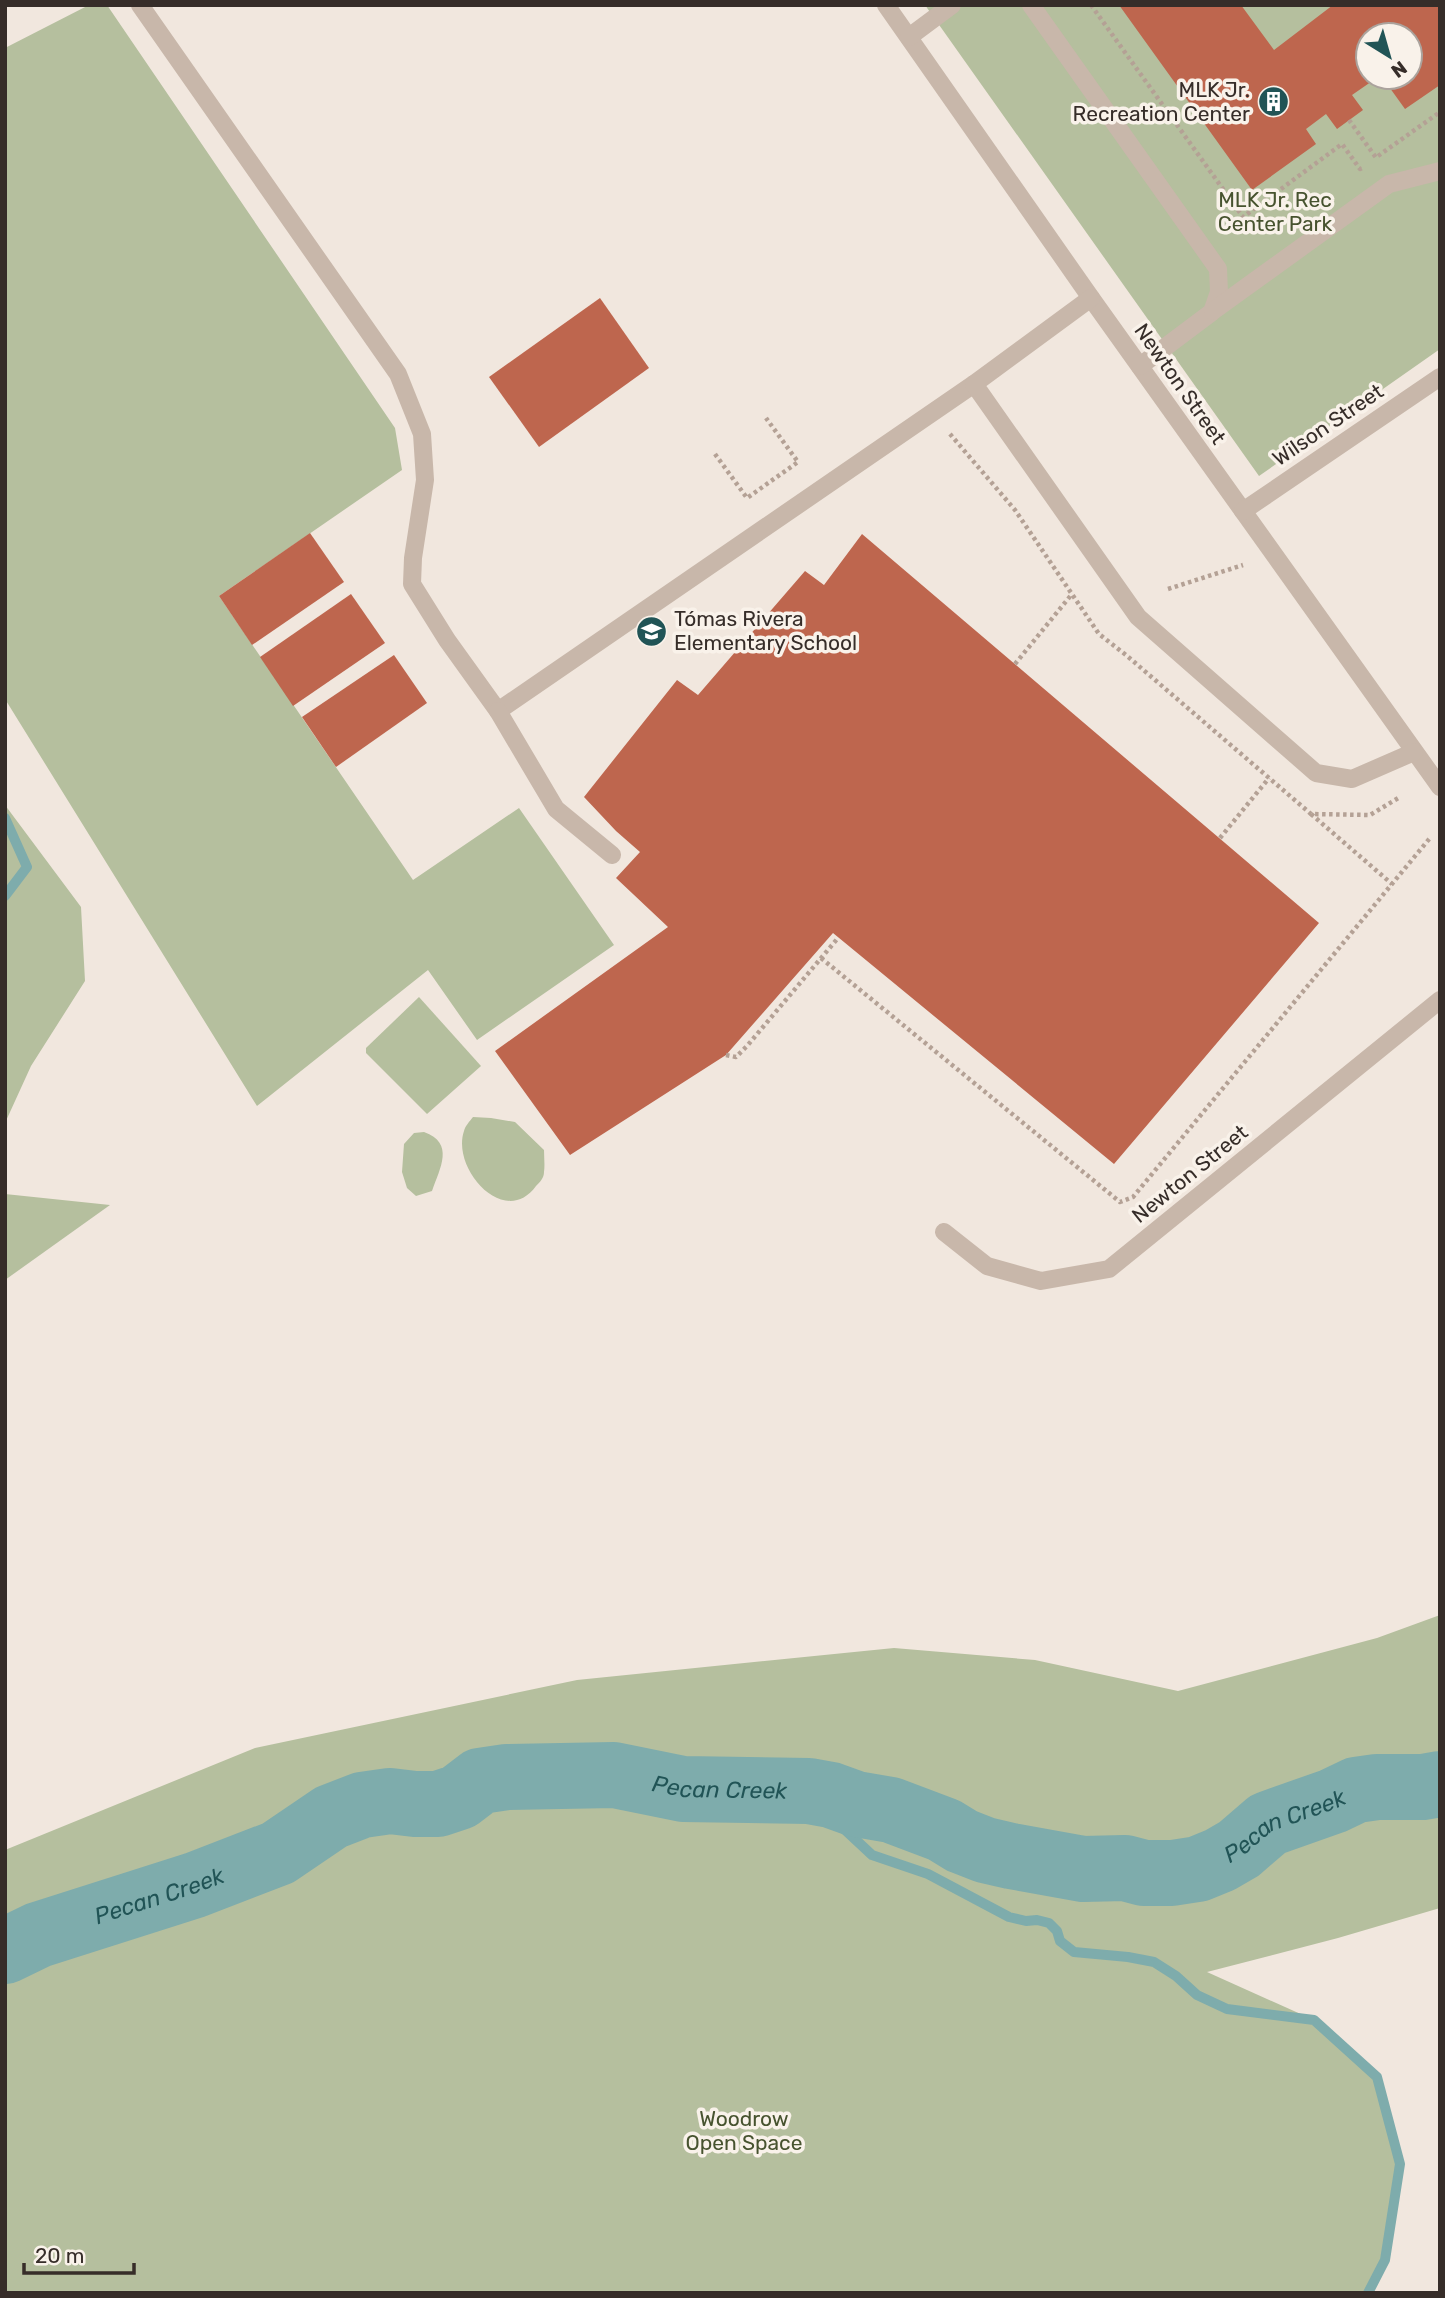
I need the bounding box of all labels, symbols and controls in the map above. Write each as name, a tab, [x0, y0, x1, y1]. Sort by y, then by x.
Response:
north arrow	[1354, 21, 1424, 91]
text: N	[1387, 56, 1411, 82]
place label: MLK Jr. Recreation Center	[1073, 77, 1250, 126]
building icon: MLK Jr. Recreation Center	[1256, 85, 1290, 119]
park label: MLK Jr. Rec Center Park	[1218, 187, 1332, 236]
street label: Newton Street	[1130, 318, 1231, 449]
street label: Wilson Street	[1268, 378, 1388, 471]
place label: Tómas Rivera Elementary School	[674, 606, 857, 655]
school or university icon: Tómas Rivera Elementary School	[634, 614, 668, 648]
street label: Newton Street	[1127, 1119, 1253, 1228]
water label: Pecan Creek	[650, 1769, 788, 1805]
water label: Pecan Creek	[1219, 1783, 1351, 1869]
water label: Pecan Creek	[91, 1861, 229, 1930]
park label: Woodrow Open Space	[686, 2106, 802, 2155]
scale bar	[24, 2232, 135, 2276]
text: 20 m	[35, 2243, 84, 2268]

